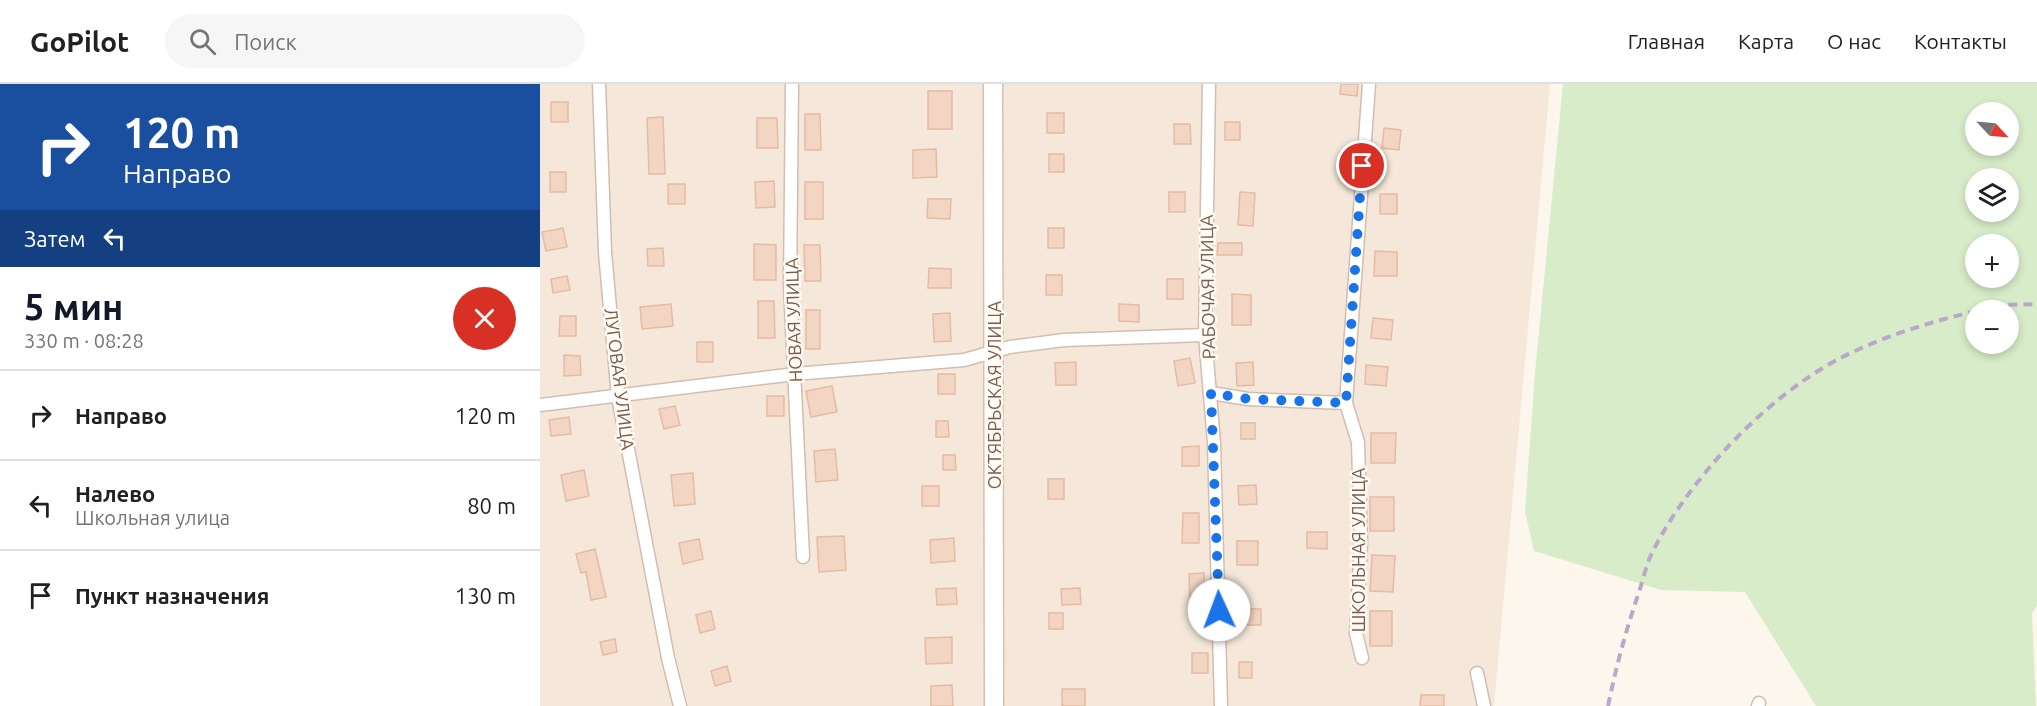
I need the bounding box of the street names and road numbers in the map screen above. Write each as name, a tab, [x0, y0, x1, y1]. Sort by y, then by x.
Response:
street label: РАБОЧАЯ УЛИЦА	[1196, 214, 1218, 359]
street label: НОВАЯ УЛИЦА	[781, 257, 805, 383]
street label: ОКТЯБРЬСКАЯ УЛИЦА	[984, 301, 1004, 489]
street label: ЛУГОВАЯ УЛИЦА	[601, 307, 639, 452]
street label: ШКОЛЬНАЯ УЛИЦА	[1348, 468, 1368, 632]

